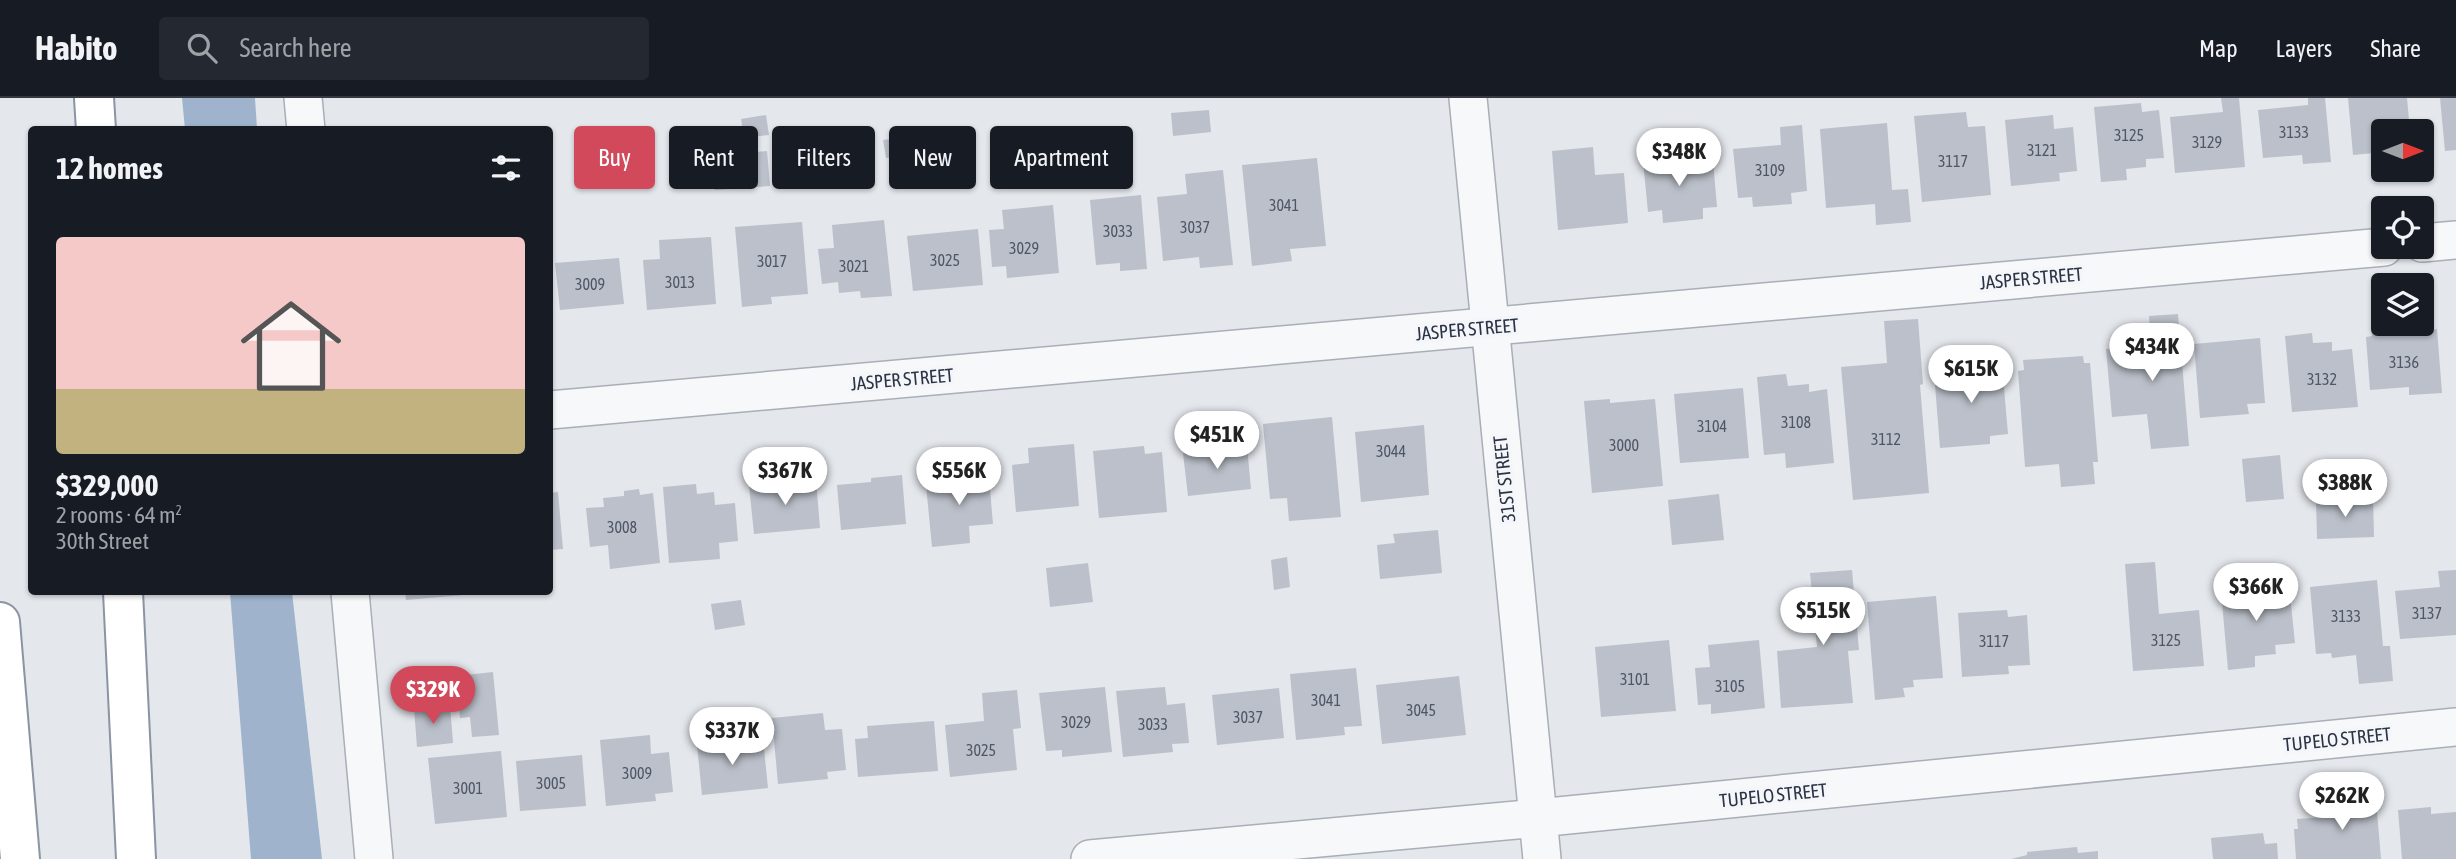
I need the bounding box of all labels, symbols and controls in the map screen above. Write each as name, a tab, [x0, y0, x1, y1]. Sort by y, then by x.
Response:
search box	[159, 17, 649, 80]
text: Habito	[35, 29, 117, 67]
icon: search	[183, 29, 221, 67]
text: Search here	[239, 33, 352, 63]
text: Map	[2199, 35, 2238, 62]
text: Layers	[2276, 35, 2332, 62]
text: Share	[2370, 35, 2421, 62]
north arrow	[2371, 119, 2434, 182]
map controls	[2371, 119, 2434, 336]
house number: 3133	[2279, 123, 2309, 141]
chip: Buy	[574, 126, 655, 189]
chip: Rent	[669, 126, 758, 189]
chip: Filters	[772, 126, 875, 189]
chip: New	[889, 126, 976, 189]
chip: Apartment	[990, 126, 1133, 189]
house number: 3125	[2114, 126, 2144, 144]
pin: $348K	[1630, 129, 1728, 188]
house number: 3129	[2192, 133, 2222, 151]
text: $348K	[1652, 138, 1706, 164]
house number: 3121	[2027, 141, 2057, 159]
icon: filters	[487, 149, 525, 187]
text: 12 homes	[56, 151, 163, 185]
house number: 3117	[1938, 152, 1968, 170]
house number: 3109	[1755, 161, 1785, 179]
house number: 3041	[1269, 196, 1299, 214]
button: locate	[2371, 196, 2434, 259]
house number: 3037	[1180, 218, 1210, 236]
house number: 3033	[1103, 222, 1133, 240]
house number: 3029	[1009, 239, 1039, 257]
house number: 3025	[930, 251, 960, 269]
house number: 3017	[757, 252, 787, 270]
house number: 3021	[839, 257, 869, 275]
street label: JASPER STREET	[1979, 262, 2084, 293]
house number: 3013	[665, 273, 695, 291]
button: layers	[2371, 273, 2434, 336]
house number: 3009	[575, 275, 605, 293]
icon: home	[228, 283, 354, 409]
street label: JASPER STREET	[1415, 313, 1520, 344]
pin: $434K	[2103, 324, 2201, 383]
text: $434K	[2125, 333, 2179, 359]
pin: $615K	[1922, 345, 2020, 405]
house number: 3136	[2389, 353, 2419, 371]
text: $615K	[1944, 355, 1998, 381]
street label: JASPER STREET	[850, 363, 955, 394]
house number: 3132	[2307, 370, 2337, 388]
pin: $451K	[1168, 412, 1266, 471]
house number: 3108	[1781, 413, 1811, 431]
house number: 3104	[1697, 417, 1727, 435]
text: $451K	[1190, 421, 1244, 447]
house number: 3112	[1871, 430, 1901, 448]
street label: 31ST STREET	[1488, 434, 1519, 523]
house number: 3000	[1609, 436, 1639, 454]
house number: 3044	[1376, 442, 1406, 460]
pin: $367K	[736, 448, 834, 507]
pin: $556K	[910, 448, 1008, 507]
text: $367K	[758, 457, 812, 483]
text: $556K	[932, 457, 986, 483]
pin: $388K	[2296, 460, 2394, 519]
text: $329,000	[56, 468, 159, 502]
text: $388K	[2318, 469, 2372, 495]
text: 2 rooms · 64 m²	[56, 502, 182, 528]
house number: 3008	[607, 518, 637, 536]
text: 30th Street	[56, 528, 149, 554]
pin: $366K	[2207, 564, 2305, 623]
text: $366K	[2229, 573, 2283, 599]
pin: $515K	[1774, 588, 1872, 647]
text: $515K	[1796, 597, 1850, 623]
house number: 3137	[2412, 604, 2442, 622]
house number: 3133	[2331, 607, 2361, 625]
house number: 3125	[2151, 631, 2181, 649]
house number: 3117	[1979, 632, 2009, 650]
pin: $329K	[384, 666, 482, 726]
house number: 3101	[1620, 670, 1650, 688]
text: $329K	[406, 676, 460, 702]
house number: 3105	[1715, 677, 1745, 695]
house number: 3041	[1311, 691, 1341, 709]
house number: 3045	[1406, 701, 1436, 719]
pin: $337K	[683, 708, 781, 767]
house number: 3037	[1233, 708, 1263, 726]
house number: 3029	[1061, 713, 1091, 731]
house number: 3033	[1138, 715, 1168, 733]
text: $337K	[705, 717, 759, 743]
street label: TUPELO STREET	[2282, 722, 2392, 756]
house number: 3025	[966, 741, 996, 759]
house number: 3009	[622, 764, 652, 782]
pin: $262K	[2293, 772, 2391, 832]
house number: 3005	[536, 774, 566, 792]
street label: TUPELO STREET	[1718, 778, 1828, 812]
house number: 3001	[453, 779, 483, 797]
text: $262K	[2315, 782, 2369, 808]

